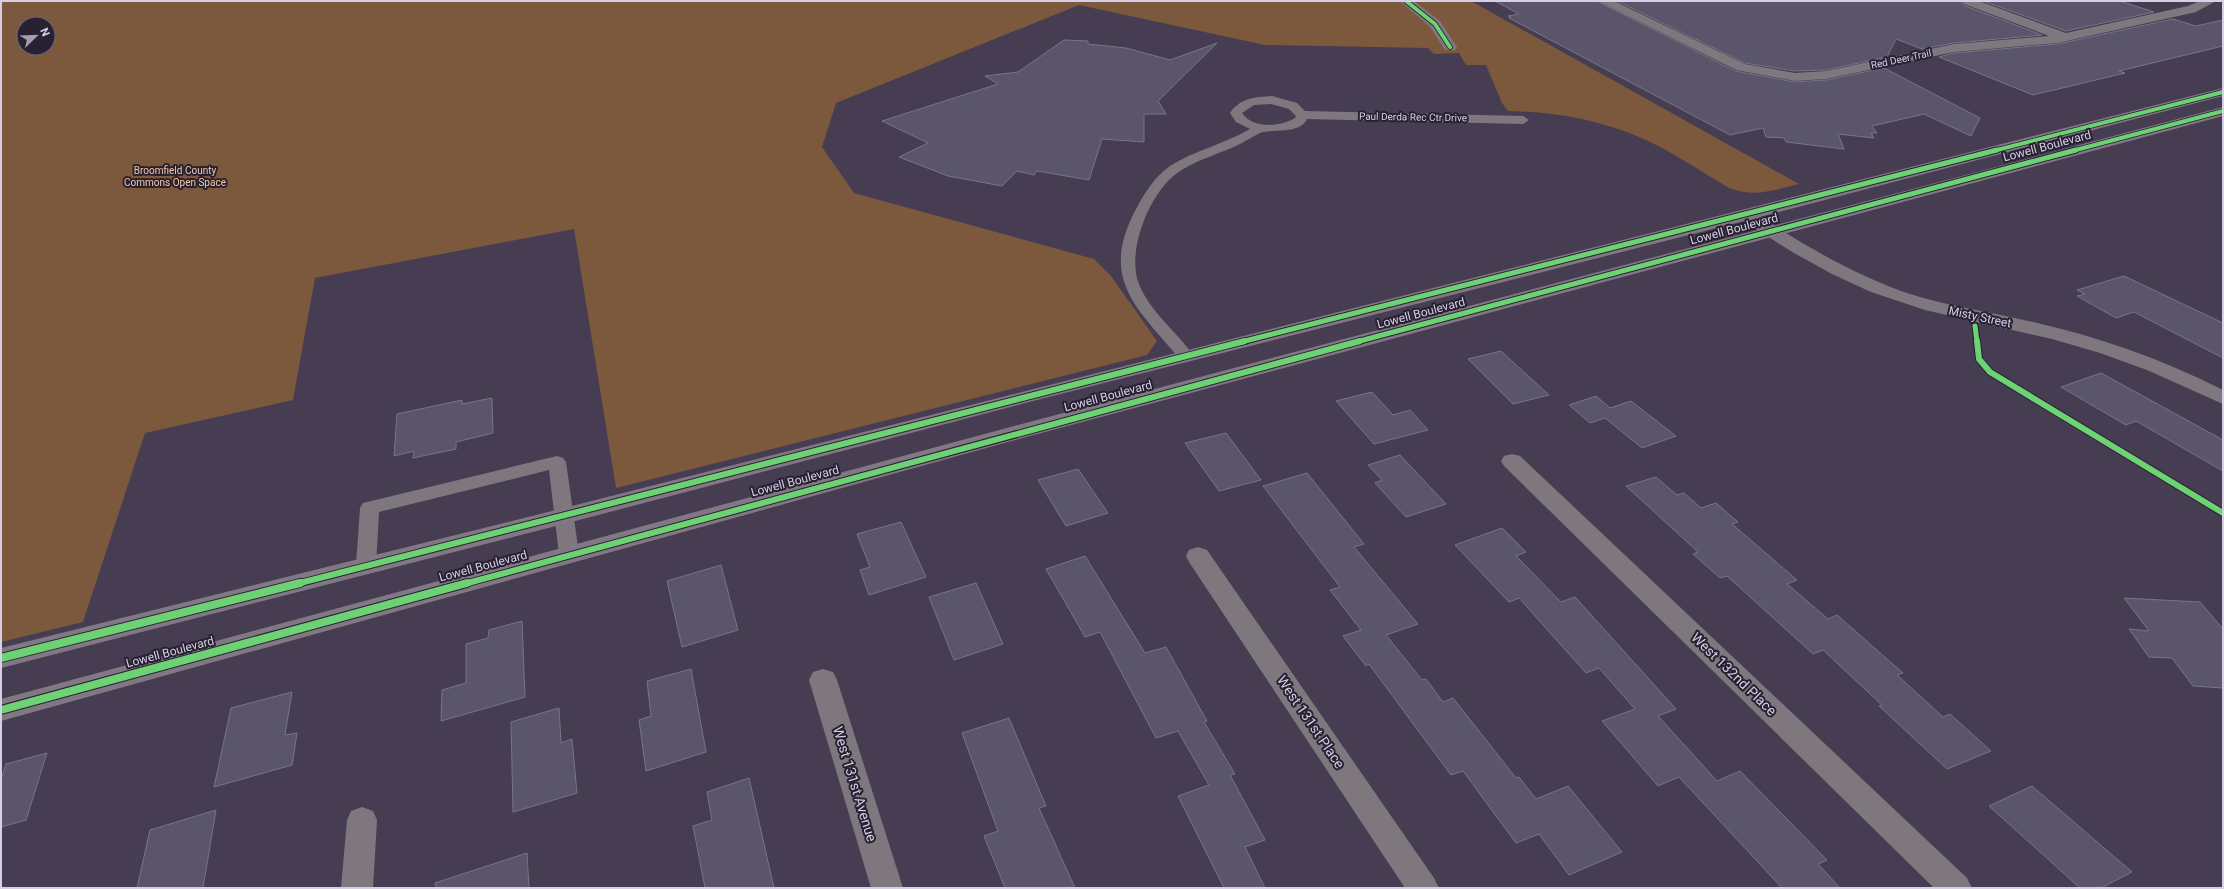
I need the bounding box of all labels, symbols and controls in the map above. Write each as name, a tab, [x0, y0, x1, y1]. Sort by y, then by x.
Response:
north arrow	[16, 16, 56, 56]
text: N	[37, 26, 52, 39]
street label: Red Deer Trail	[1870, 47, 1932, 71]
street label: Paul Derda Rec Ctr Drive	[1359, 111, 1467, 123]
street label: Lowell Boulevard	[2001, 128, 2093, 164]
park label: Broomfield County Commons Open Space	[124, 165, 226, 188]
street label: Lowell Boulevard	[1688, 211, 1780, 247]
street label: Lowell Boulevard	[1375, 295, 1467, 331]
street label: Misty Street	[1947, 304, 2013, 330]
street label: Lowell Boulevard	[1062, 378, 1154, 414]
street label: Lowell Boulevard	[749, 463, 841, 499]
street label: Lowell Boulevard	[437, 548, 529, 584]
street label: West 132nd Place	[1688, 629, 1780, 719]
street label: Lowell Boulevard	[124, 634, 216, 670]
street label: West 131st Place	[1274, 673, 1348, 771]
street label: West 131st Avenue	[830, 724, 880, 844]

